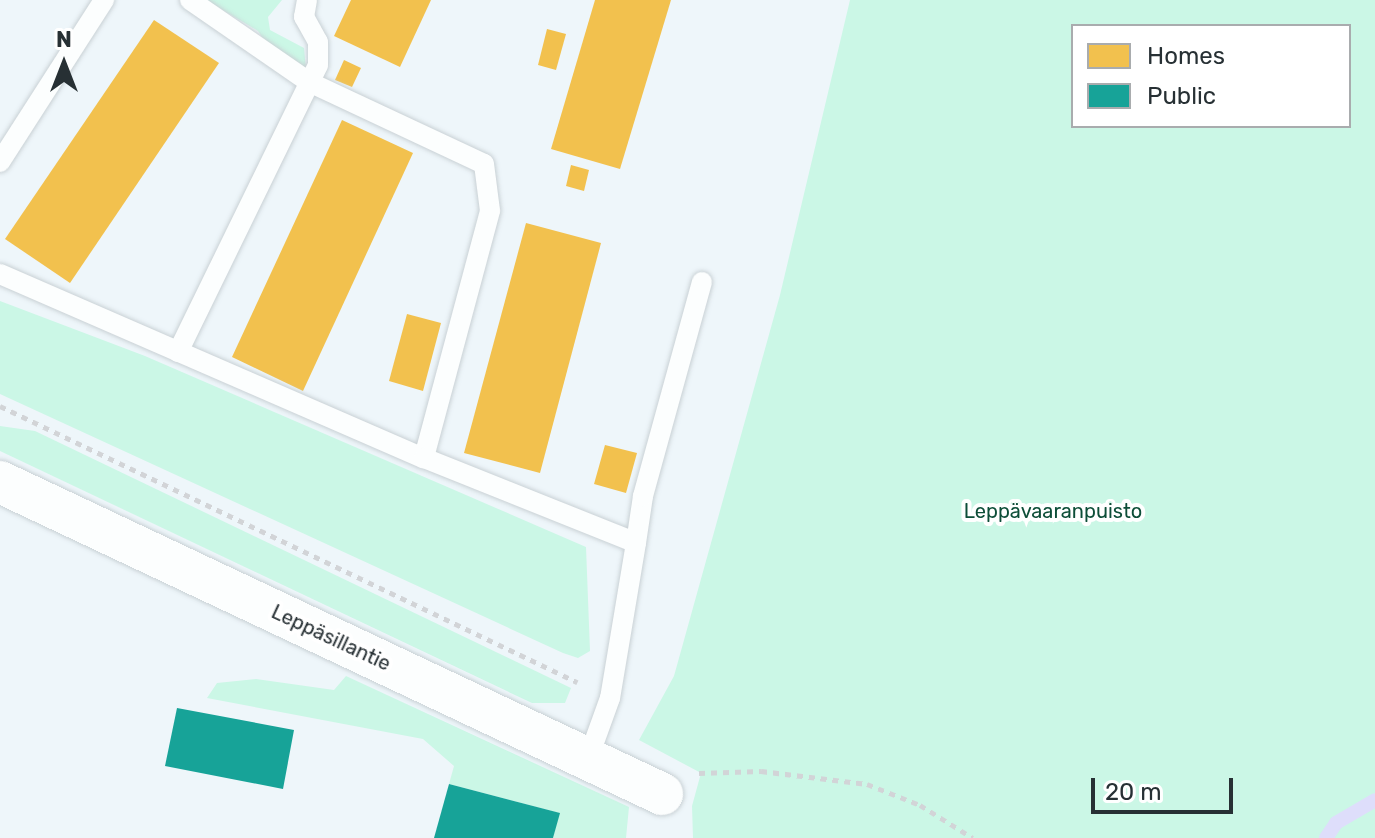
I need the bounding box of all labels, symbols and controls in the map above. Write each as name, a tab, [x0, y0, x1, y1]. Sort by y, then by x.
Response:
north arrow	[24, 24, 104, 104]
legend	[1071, 24, 1351, 128]
text: N	[56, 26, 72, 53]
text: Homes	[1147, 42, 1225, 70]
text: Public	[1147, 82, 1216, 110]
park label: Leppävaaranpuisto	[964, 499, 1142, 523]
street label: Leppäsillantie	[268, 600, 394, 676]
scale bar	[1095, 762, 1237, 812]
text: 20 m	[1105, 778, 1162, 806]

